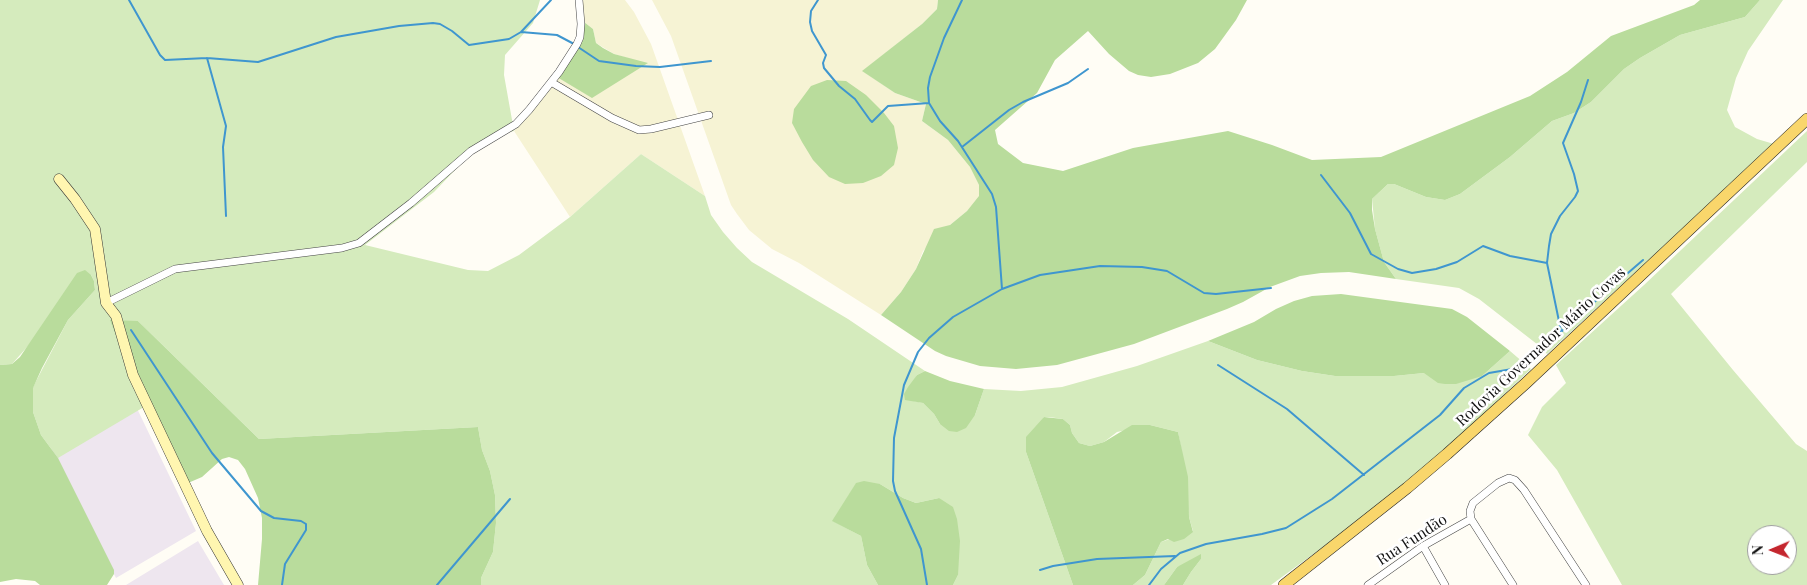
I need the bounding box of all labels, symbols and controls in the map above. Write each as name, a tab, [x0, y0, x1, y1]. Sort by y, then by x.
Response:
street label: Rodovia Governador Mário Covas	[1453, 264, 1629, 430]
street label: Rua Fundão	[1373, 511, 1451, 569]
north arrow	[1747, 525, 1797, 575]
text: N	[1748, 545, 1767, 555]

